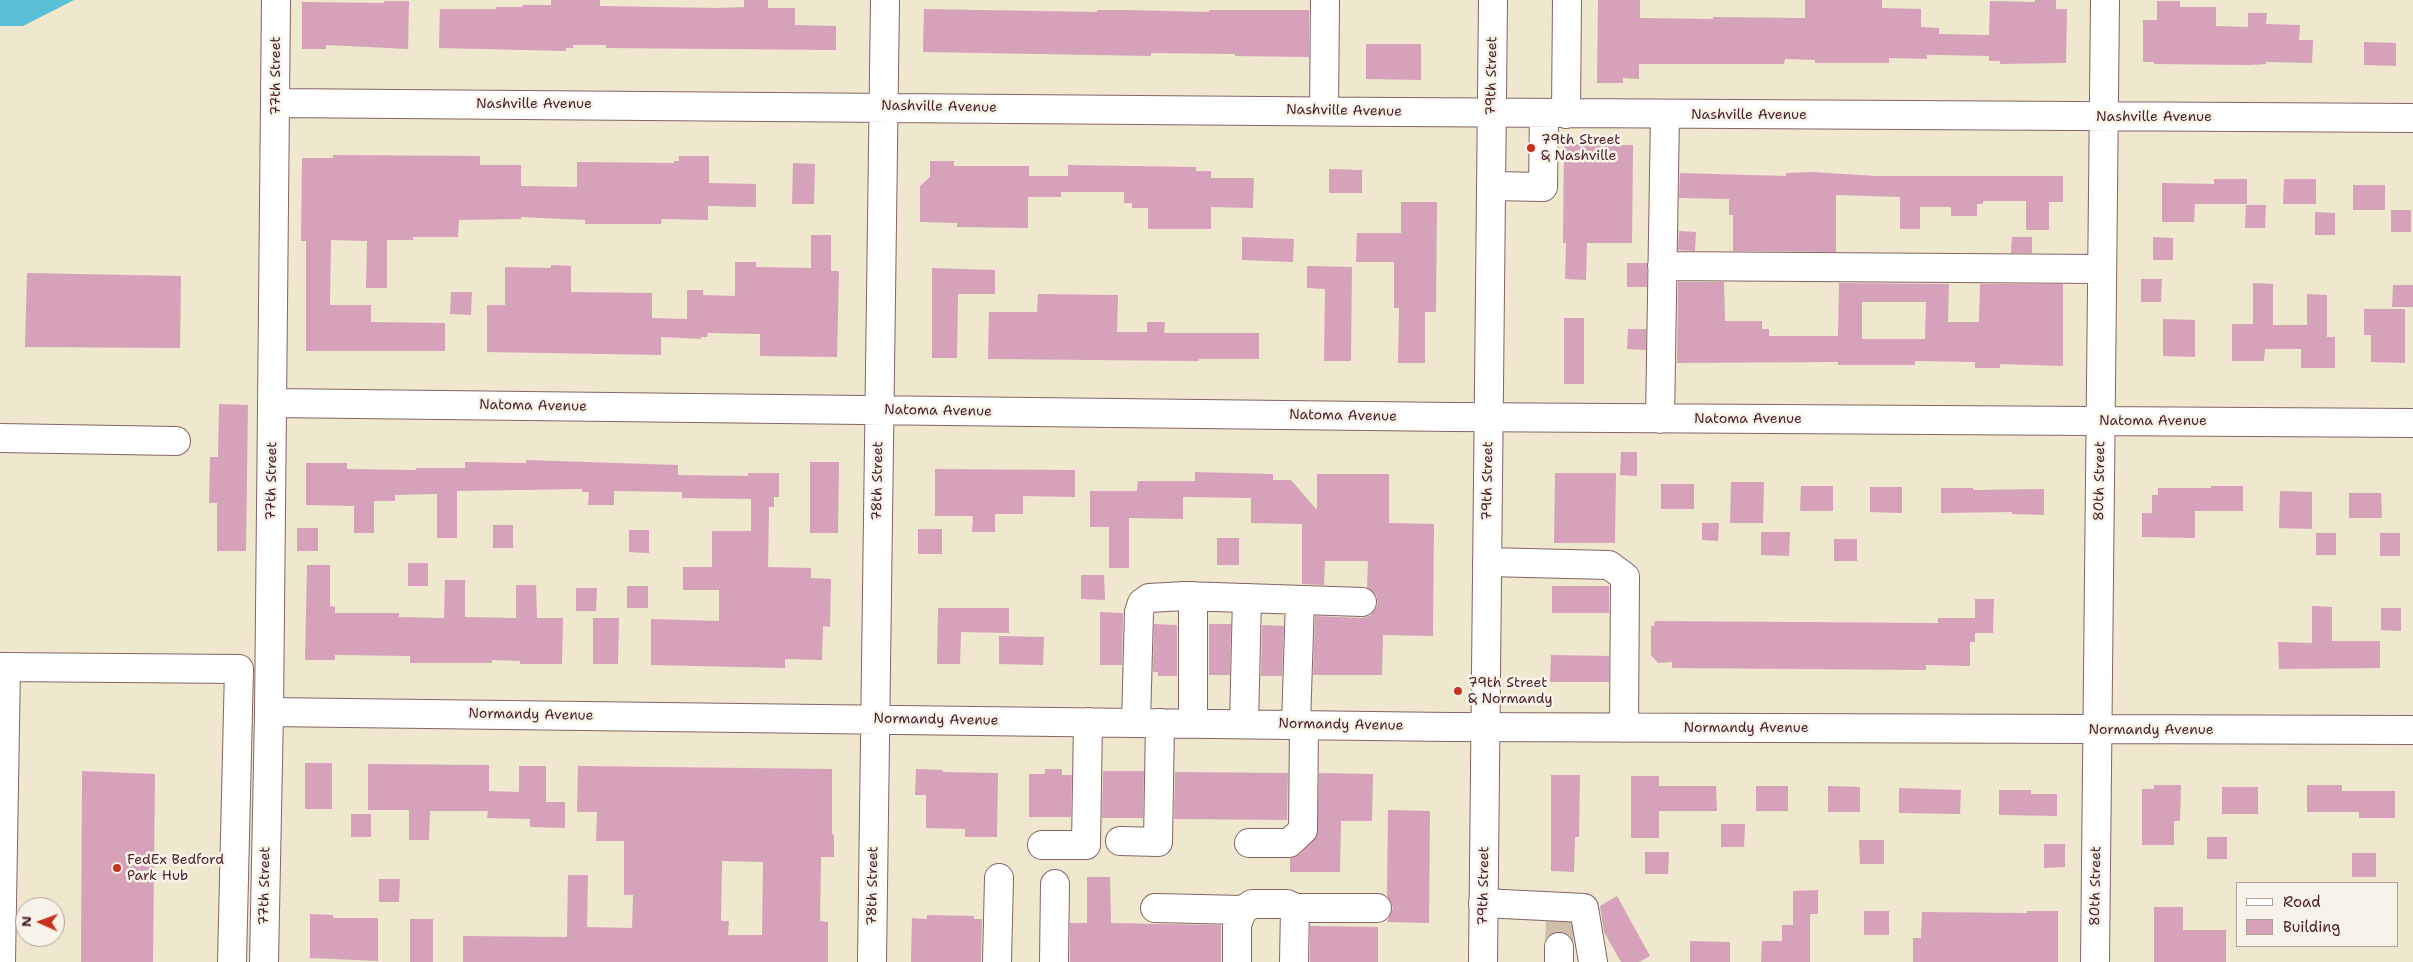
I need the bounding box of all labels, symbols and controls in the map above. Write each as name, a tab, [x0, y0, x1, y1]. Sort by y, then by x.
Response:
street label: 77th Street	[268, 36, 284, 116]
street label: 79th Street	[1483, 36, 1501, 116]
street label: Nashville Avenue	[476, 96, 592, 112]
street label: Nashville Avenue	[881, 98, 997, 116]
street label: Nashville Avenue	[1286, 102, 1402, 120]
street label: Nashville Avenue	[1691, 107, 1807, 123]
street label: Nashville Avenue	[2096, 109, 2212, 125]
place label: 79th Street & Nashville	[1541, 132, 1620, 164]
marker: 79th Street & Nashville	[1525, 142, 1537, 154]
street label: Natoma Avenue	[479, 397, 587, 415]
street label: Natoma Avenue	[884, 402, 992, 420]
street label: Natoma Avenue	[1289, 407, 1397, 425]
street label: Natoma Avenue	[1694, 411, 1802, 427]
street label: Natoma Avenue	[2099, 413, 2207, 429]
street label: 77th Street	[263, 441, 281, 521]
street label: 78th Street	[869, 441, 887, 521]
street label: 79th Street	[1479, 441, 1497, 521]
street label: 80th Street	[2091, 441, 2109, 521]
place label: 79th Street & Normandy	[1468, 675, 1553, 708]
marker: 79th Street & Normandy	[1452, 685, 1464, 697]
street label: Normandy Avenue	[468, 706, 594, 724]
street label: Normandy Avenue	[873, 711, 999, 729]
street label: Normandy Avenue	[1278, 716, 1404, 734]
street label: Normandy Avenue	[1683, 720, 1809, 736]
street label: Normandy Avenue	[2088, 722, 2214, 738]
street label: 77th Street	[256, 846, 274, 926]
street label: 78th Street	[864, 846, 882, 926]
street label: 79th Street	[1475, 846, 1493, 926]
street label: 80th Street	[2087, 846, 2105, 926]
place label: FedEx Bedford Park Hub	[127, 852, 224, 884]
marker: FedEx Bedford Park Hub	[111, 862, 123, 874]
legend	[2236, 882, 2398, 947]
text: Road	[2283, 892, 2321, 912]
north arrow	[15, 897, 65, 947]
text: N	[17, 916, 35, 927]
text: Building	[2283, 917, 2340, 937]

